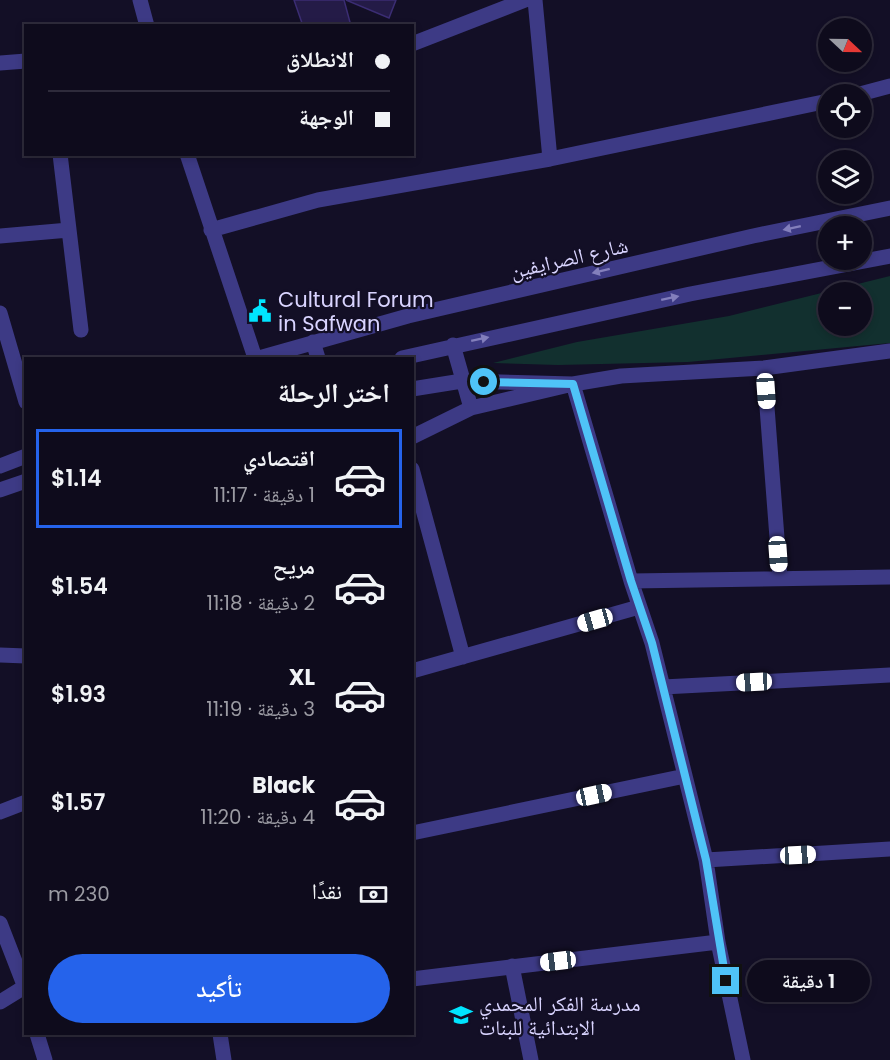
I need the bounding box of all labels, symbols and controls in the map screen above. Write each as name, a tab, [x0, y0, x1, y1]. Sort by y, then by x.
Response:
north arrow	[818, 18, 872, 72]
map controls	[818, 18, 872, 336]
text: الانطلاق	[286, 44, 354, 75]
button: locate	[818, 84, 872, 138]
text: الوجهة	[299, 102, 354, 133]
button: layers	[818, 150, 872, 204]
button: +	[818, 216, 872, 270]
one-way arrow	[782, 224, 801, 233]
street label: شارع الصرايفين	[507, 230, 631, 286]
one-way arrow	[592, 266, 611, 276]
button: −	[818, 282, 872, 336]
place label: Cultural Forum in Safwan	[278, 285, 434, 338]
one-way arrow	[661, 293, 680, 302]
public building icon: Cultural Forum in Safwan	[247, 298, 273, 324]
one-way arrow	[470, 334, 489, 344]
route start	[470, 368, 497, 395]
car	[756, 372, 776, 410]
text: اختر الرحلة	[278, 374, 390, 411]
text: اقتصادي	[243, 443, 315, 474]
icon: car	[333, 452, 387, 506]
text: $1.14	[51, 463, 102, 494]
text: 1 دقيقة · 11:17	[213, 481, 315, 509]
car	[768, 535, 788, 573]
text: مريح	[272, 551, 315, 582]
icon: car	[333, 560, 387, 614]
text: $1.54	[51, 571, 108, 602]
text: 2 دقيقة · 11:18	[206, 589, 315, 617]
car	[575, 606, 615, 634]
text: XL	[289, 662, 315, 693]
icon: car	[333, 668, 387, 722]
car	[736, 672, 772, 692]
text: $1.93	[51, 679, 106, 710]
text: 3 دقيقة · 11:19	[206, 695, 315, 723]
text: Black	[252, 770, 315, 801]
icon: car	[333, 776, 387, 830]
car	[575, 782, 613, 808]
text: $1.57	[51, 787, 105, 818]
text: 4 دقيقة · 11:20	[200, 803, 315, 831]
car	[780, 845, 816, 865]
text: نقدًا	[312, 876, 342, 907]
icon: cash	[357, 878, 390, 911]
text: 230 m	[48, 880, 110, 908]
car	[539, 950, 577, 972]
button: تأكيد	[48, 954, 390, 1023]
callout: 1 دقيقة	[747, 960, 870, 1002]
route end	[712, 967, 739, 994]
text: 1 دقيقة	[782, 967, 835, 995]
place label: مدرسة الفكر المحمدي الابتدائية للبنات	[479, 989, 641, 1042]
school or university icon: مدرسة الفكر المحمدي الابتدائية للبنات	[448, 1002, 474, 1028]

